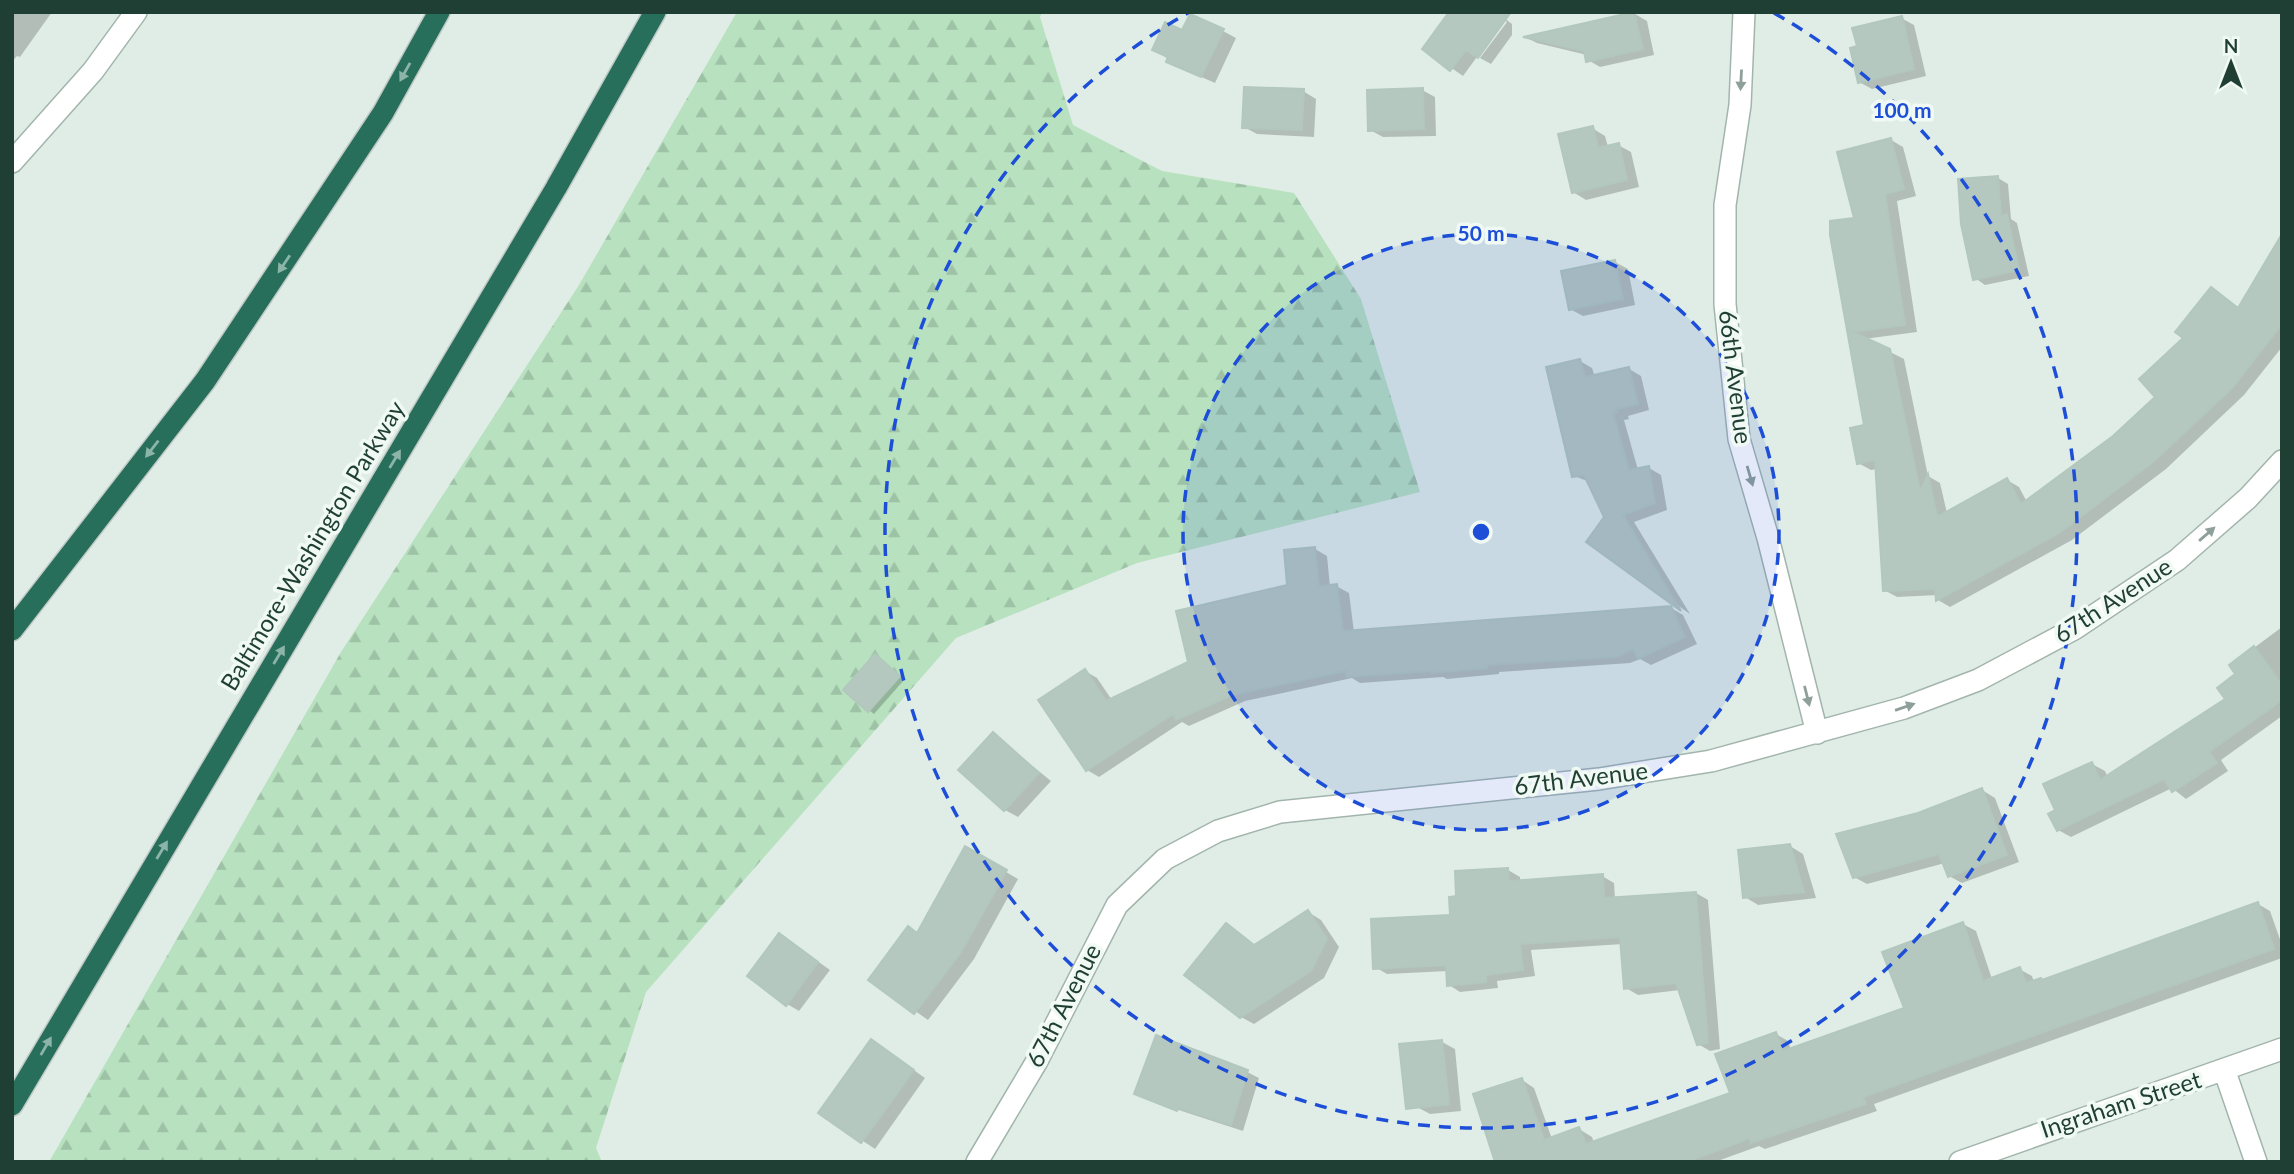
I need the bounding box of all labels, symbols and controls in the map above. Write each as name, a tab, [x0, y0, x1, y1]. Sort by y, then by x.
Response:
north arrow	[2196, 28, 2266, 98]
text: N	[2224, 34, 2238, 57]
one-way arrow	[399, 62, 411, 82]
one-way arrow	[1736, 70, 1747, 92]
text: 100 m	[1872, 97, 1932, 122]
text: 50 m	[1457, 220, 1505, 245]
one-way arrow	[277, 255, 291, 273]
street label: 66th Avenue	[1714, 308, 1759, 445]
street label: Baltimore-Washington Parkway	[214, 395, 410, 695]
one-way arrow	[144, 440, 159, 458]
one-way arrow	[389, 449, 401, 469]
one-way arrow	[1746, 466, 1756, 487]
centre of rings	[1469, 520, 1493, 544]
one-way arrow	[2198, 526, 2216, 542]
street label: 67th Avenue	[2048, 551, 2177, 649]
one-way arrow	[272, 645, 285, 664]
one-way arrow	[1802, 685, 1813, 707]
one-way arrow	[1895, 701, 1916, 712]
street label: 67th Avenue	[1512, 755, 1649, 800]
one-way arrow	[156, 841, 169, 860]
street label: 67th Avenue	[1019, 939, 1106, 1072]
one-way arrow	[40, 1036, 52, 1055]
street label: Ingraham Street	[2037, 1064, 2205, 1143]

